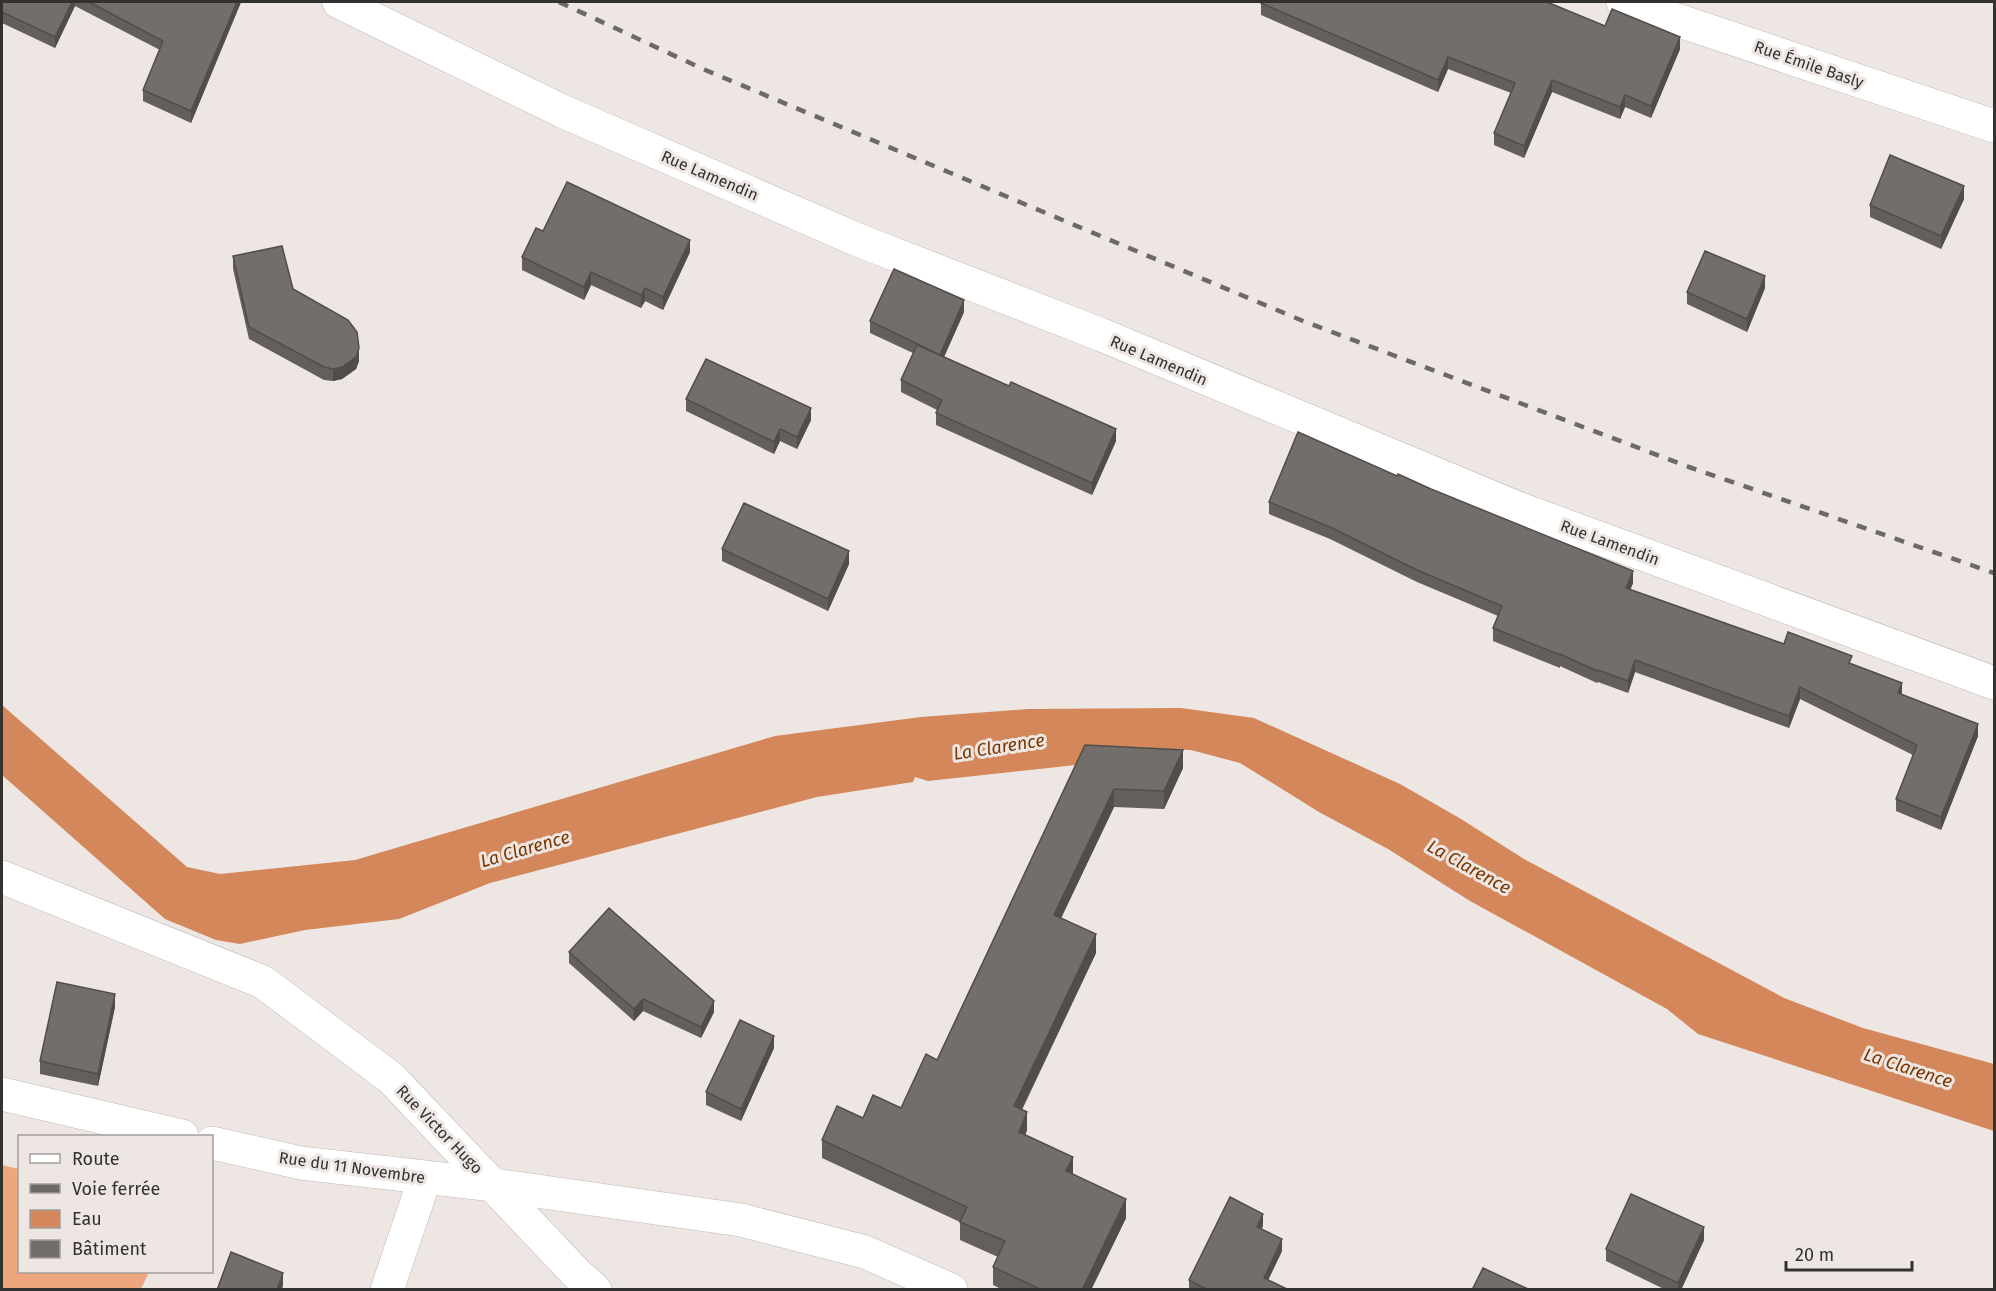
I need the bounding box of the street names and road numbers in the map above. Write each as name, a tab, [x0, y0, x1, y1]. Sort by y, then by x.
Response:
street label: Rue Émile Basly	[1752, 36, 1866, 92]
street label: Rue Lamendin	[658, 146, 761, 204]
street label: Rue Lamendin	[1107, 331, 1210, 389]
street label: Rue Lamendin	[1558, 516, 1662, 569]
street label: Rue Victor Hugo	[393, 1081, 487, 1178]
street label: Rue du 11 Novembre	[278, 1148, 426, 1187]

